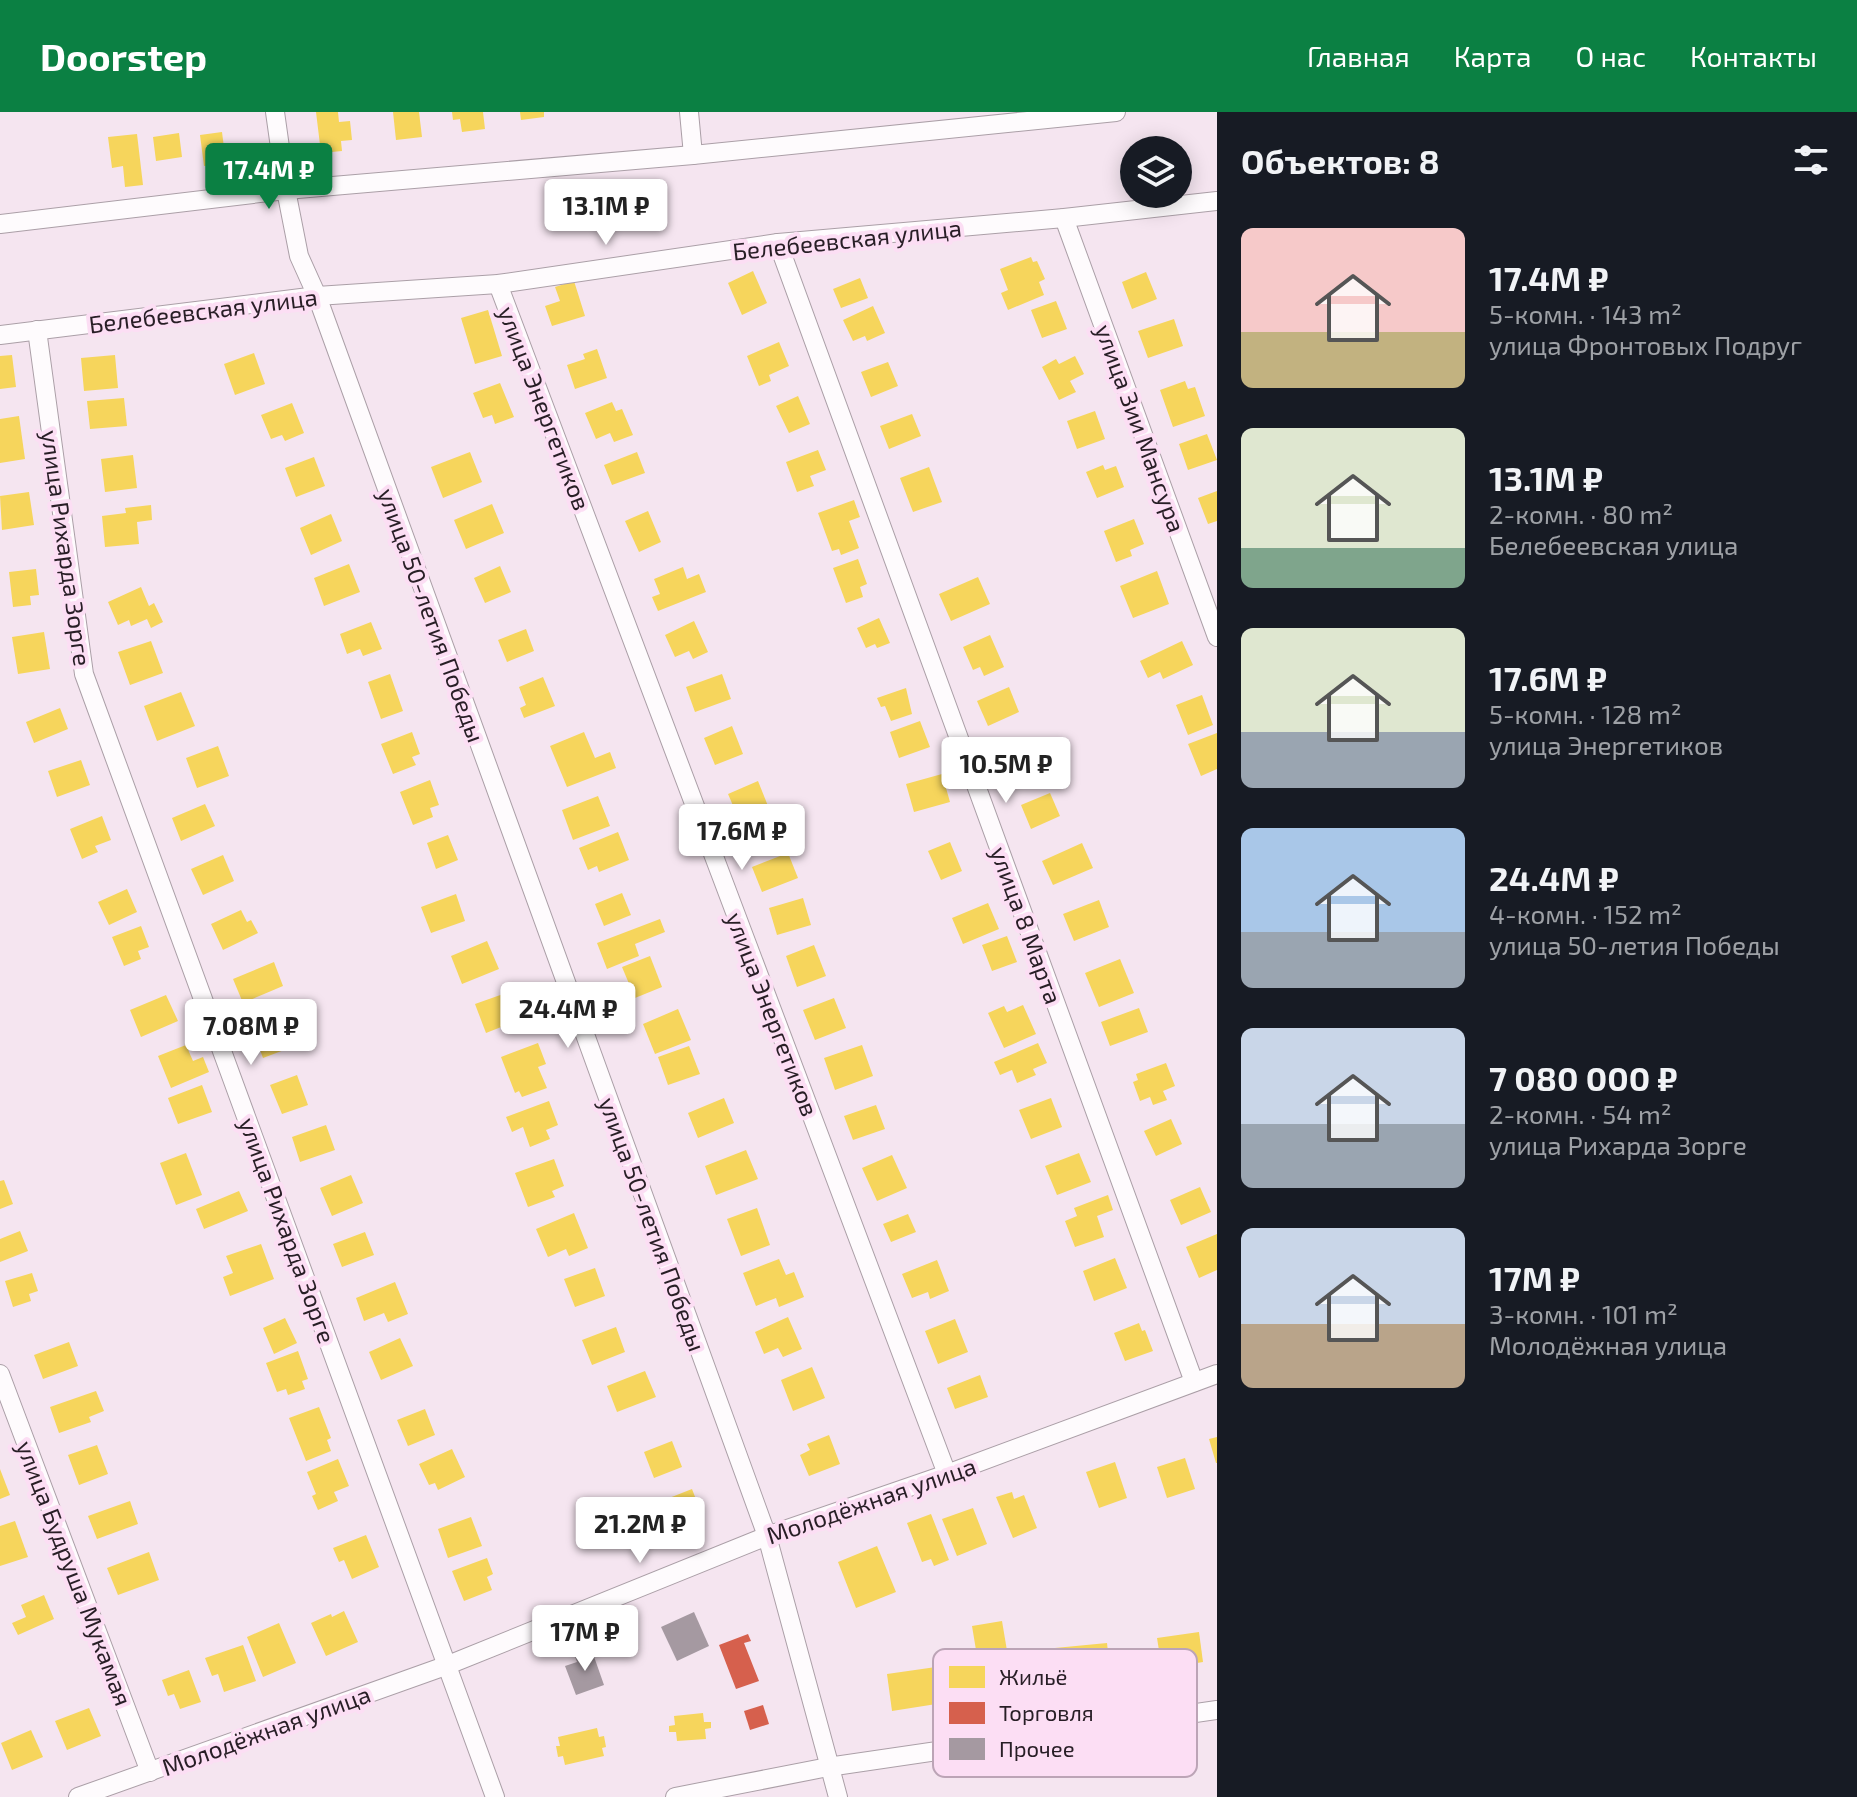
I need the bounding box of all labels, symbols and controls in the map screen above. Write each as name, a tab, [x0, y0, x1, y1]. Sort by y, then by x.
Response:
text: Doorstep	[40, 33, 207, 79]
text: Главная	[1307, 39, 1410, 73]
text: Карта	[1454, 39, 1532, 73]
text: О нас	[1576, 39, 1646, 73]
text: Контакты	[1690, 39, 1817, 73]
map controls	[1120, 136, 1192, 208]
button: layers	[1120, 136, 1192, 208]
icon: filters	[1789, 138, 1833, 182]
text: Объектов: 8	[1241, 140, 1440, 181]
pin: 17.4M ₽	[195, 143, 343, 211]
text: 17.4M ₽	[223, 153, 315, 184]
pin: 13.1M ₽	[532, 179, 680, 247]
text: 13.1M ₽	[562, 189, 650, 220]
street label: Белебеевская улица	[731, 213, 963, 266]
text: 17.4M ₽	[1489, 257, 1609, 298]
icon: home	[1305, 260, 1401, 356]
street label: Белебеевская улица	[87, 282, 319, 339]
text: 5-комн. · 143 m²	[1489, 298, 1682, 329]
street label: улица Энергетиков	[492, 302, 597, 514]
street label: улица Зии Мансура	[1089, 320, 1192, 536]
text: улица Фронтовых Подруг	[1489, 329, 1802, 360]
street label: улица Рихарда Зорге	[35, 428, 98, 668]
text: 13.1M ₽	[1489, 457, 1603, 498]
icon: home	[1305, 460, 1401, 556]
street label: улица 50-летия Победы	[372, 484, 492, 746]
text: 2-комн. · 80 m²	[1489, 498, 1673, 529]
text: Белебеевская улица	[1489, 529, 1738, 560]
text: 17.6M ₽	[1489, 657, 1607, 698]
icon: home	[1305, 660, 1401, 756]
text: 5-комн. · 128 m²	[1489, 698, 1682, 729]
text: улица Энергетиков	[1489, 729, 1723, 760]
pin: 10.5M ₽	[932, 737, 1080, 805]
text: 10.5M ₽	[959, 747, 1053, 778]
pin: 17.6M ₽	[668, 804, 816, 872]
text: 17.6M ₽	[697, 814, 787, 845]
street label: улица 8 Марта	[984, 842, 1069, 1008]
text: 24.4M ₽	[1489, 857, 1619, 898]
icon: home	[1305, 860, 1401, 956]
text: 4-комн. · 152 m²	[1489, 898, 1682, 929]
street label: улица Энергетиков	[720, 908, 825, 1120]
text: улица 50-летия Победы	[1489, 929, 1780, 960]
pin: 24.4M ₽	[494, 982, 642, 1050]
text: 24.4M ₽	[518, 992, 618, 1023]
pin: 7.08M ₽	[177, 999, 325, 1067]
text: 7.08M ₽	[203, 1009, 299, 1040]
text: 7 080 000 ₽	[1489, 1057, 1678, 1098]
icon: home	[1305, 1060, 1401, 1156]
street label: улица 50-летия Победы	[593, 1093, 713, 1355]
text: 2-комн. · 54 m²	[1489, 1098, 1672, 1129]
street label: улица Рихарда Зорге	[233, 1113, 342, 1347]
text: улица Рихарда Зорге	[1489, 1129, 1747, 1160]
text: 17M ₽	[1489, 1257, 1580, 1298]
icon: home	[1305, 1260, 1401, 1356]
text: 3-комн. · 101 m²	[1489, 1298, 1678, 1329]
text: Молодёжная улица	[1489, 1329, 1727, 1360]
street label: улица Будруша Мукамая	[10, 1437, 139, 1710]
street label: Молодёжная улица	[762, 1451, 980, 1550]
pin: 21.2M ₽	[566, 1497, 714, 1565]
text: 21.2M ₽	[594, 1507, 686, 1538]
pin: 17M ₽	[529, 1605, 641, 1673]
text: 17M ₽	[550, 1615, 620, 1646]
legend	[933, 1649, 1197, 1777]
text: Жильё	[999, 1663, 1068, 1689]
street label: Молодёжная улица	[158, 1679, 375, 1782]
text: Торговля	[999, 1699, 1094, 1725]
text: Прочее	[999, 1735, 1075, 1761]

